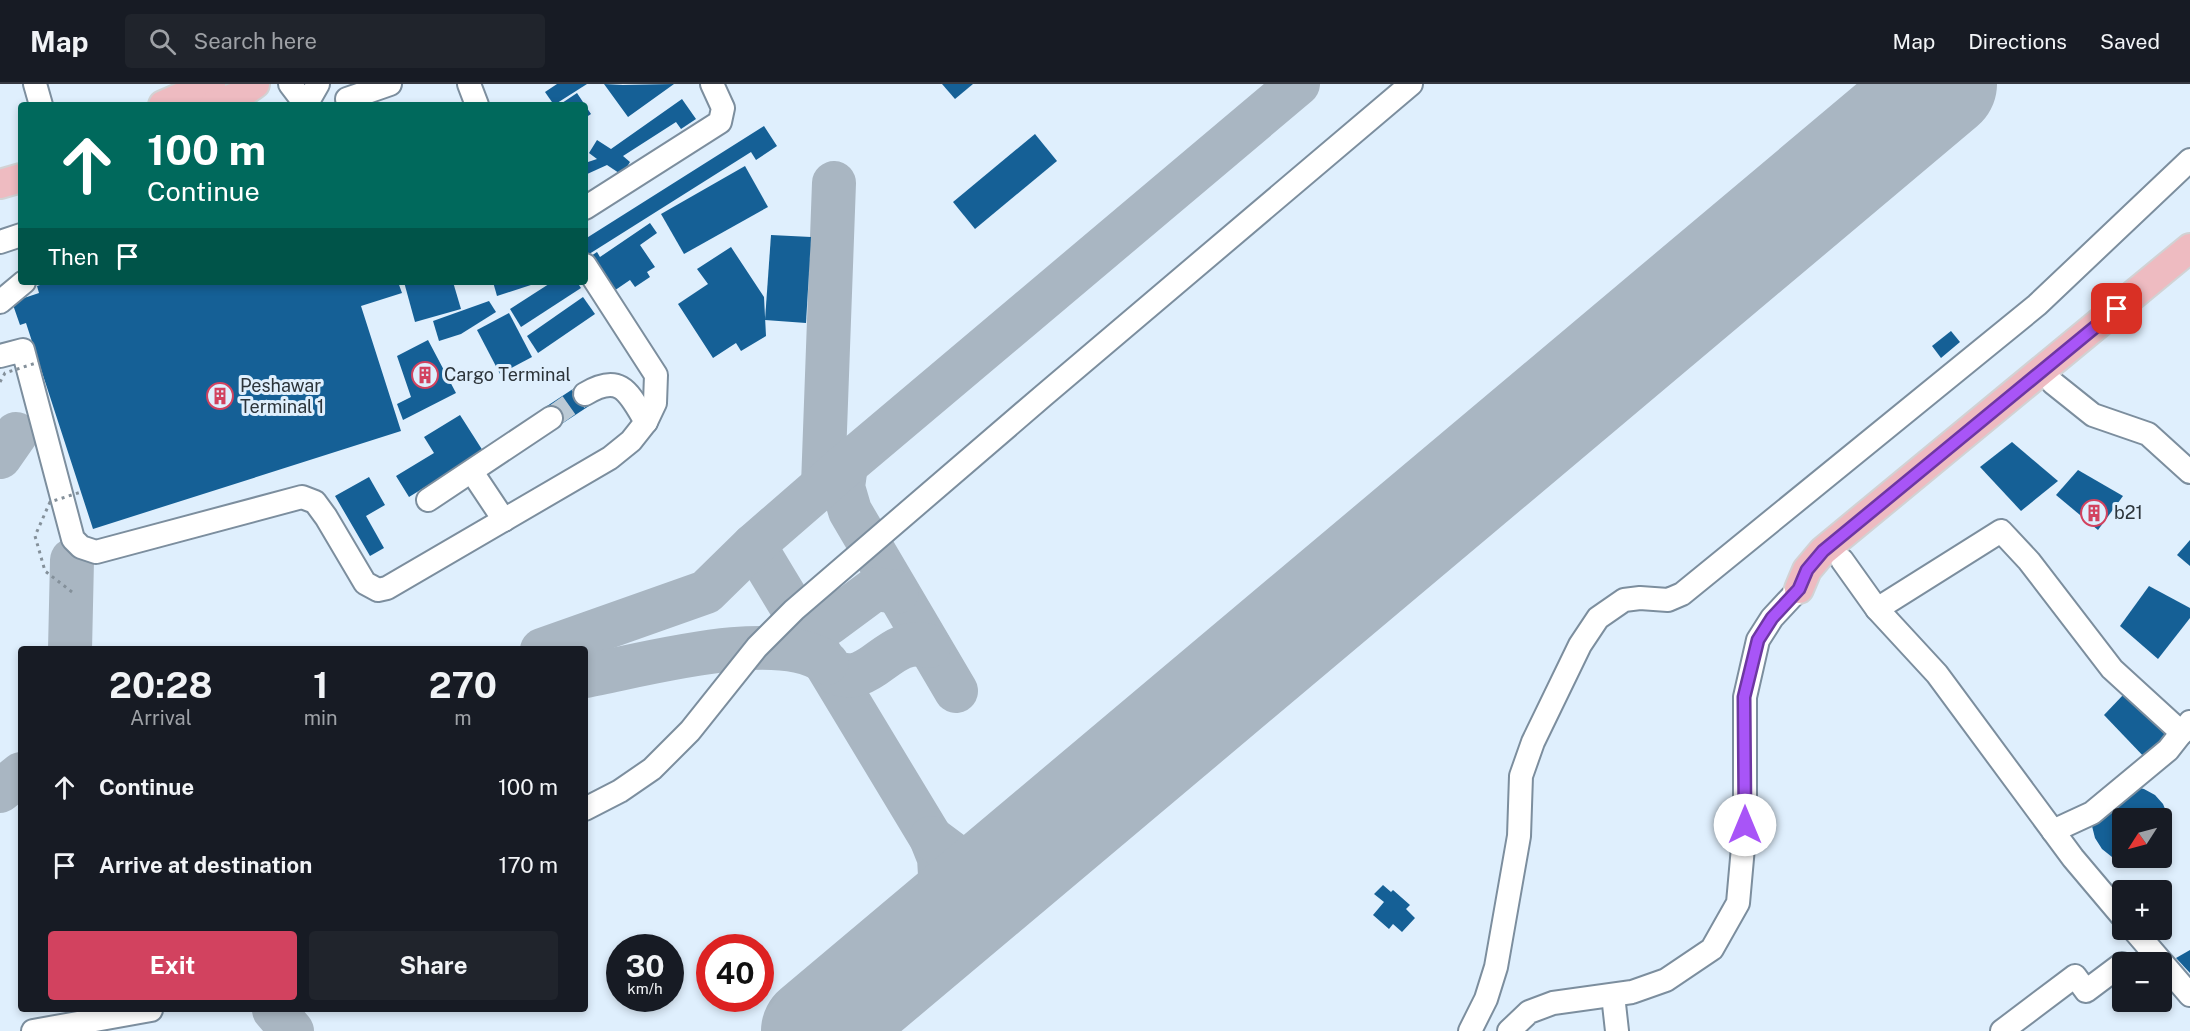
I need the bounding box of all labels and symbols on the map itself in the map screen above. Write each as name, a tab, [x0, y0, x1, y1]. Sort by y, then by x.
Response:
pin	[2091, 283, 2142, 334]
building icon: Cargo Terminal	[410, 360, 440, 390]
place label: Cargo Terminal	[444, 364, 571, 385]
place label: Peshawar Terminal 1	[240, 375, 324, 417]
building icon: Peshawar Terminal 1	[205, 381, 235, 411]
building icon: b21	[2079, 498, 2109, 528]
place label: b21	[2114, 502, 2143, 523]
position arrow	[1713, 793, 1777, 857]
north arrow	[2112, 808, 2172, 868]
speed limit sign: 40	[696, 934, 774, 1012]

